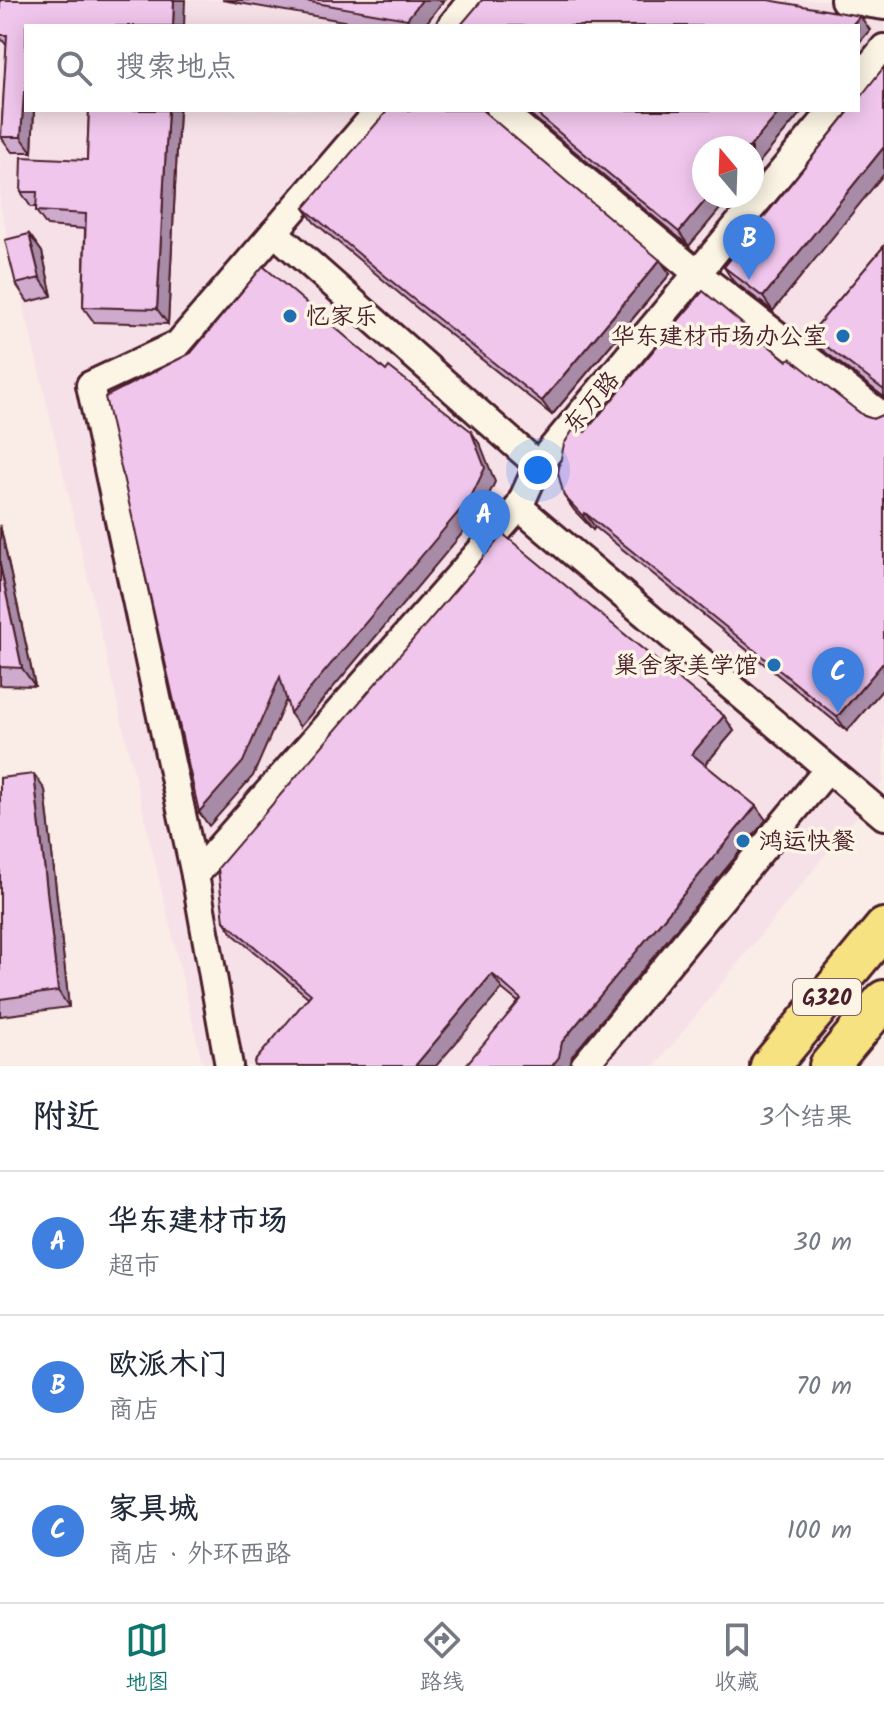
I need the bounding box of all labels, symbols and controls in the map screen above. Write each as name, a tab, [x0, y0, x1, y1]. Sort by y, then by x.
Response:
search box	[24, 24, 860, 112]
text: 搜索地点	[116, 44, 236, 92]
icon: search	[52, 46, 96, 90]
north arrow	[692, 136, 764, 208]
pin: B	[723, 214, 775, 280]
place label: 忆家乐	[306, 298, 378, 337]
marker: 忆家乐	[281, 307, 299, 325]
place label: 华东建材市场办公室	[611, 318, 827, 357]
marker: 华东建材市场办公室	[834, 327, 852, 345]
street label: 东万路	[554, 363, 630, 443]
your location	[518, 450, 558, 490]
pin: A	[458, 490, 510, 556]
place label: 巢舍家美学馆	[614, 647, 758, 686]
pin: C	[812, 647, 864, 713]
marker: 巢舍家美学馆	[765, 656, 783, 674]
place label: 鸿运快餐	[759, 823, 855, 862]
marker: 鸿运快餐	[734, 832, 752, 850]
road number: G320	[793, 979, 861, 1015]
text: 附近	[32, 1091, 100, 1145]
text: 3个结果	[759, 1097, 852, 1139]
text: 华东建材市场	[108, 1198, 288, 1246]
text: A	[50, 1222, 66, 1264]
text: 30 m	[793, 1222, 852, 1264]
text: 超市	[108, 1246, 160, 1288]
text: 欧派木门	[108, 1342, 228, 1390]
text: B	[50, 1366, 66, 1408]
text: 70 m	[796, 1366, 852, 1408]
text: 商店	[108, 1390, 160, 1432]
text: 家具城	[108, 1486, 198, 1534]
text: C	[50, 1510, 66, 1552]
text: 100 m	[787, 1510, 852, 1552]
text: 商店 · 外环西路	[108, 1534, 291, 1576]
tab: 地图	[125, 1618, 169, 1701]
tab: 路线	[420, 1618, 464, 1701]
tab: 收藏	[715, 1618, 759, 1701]

